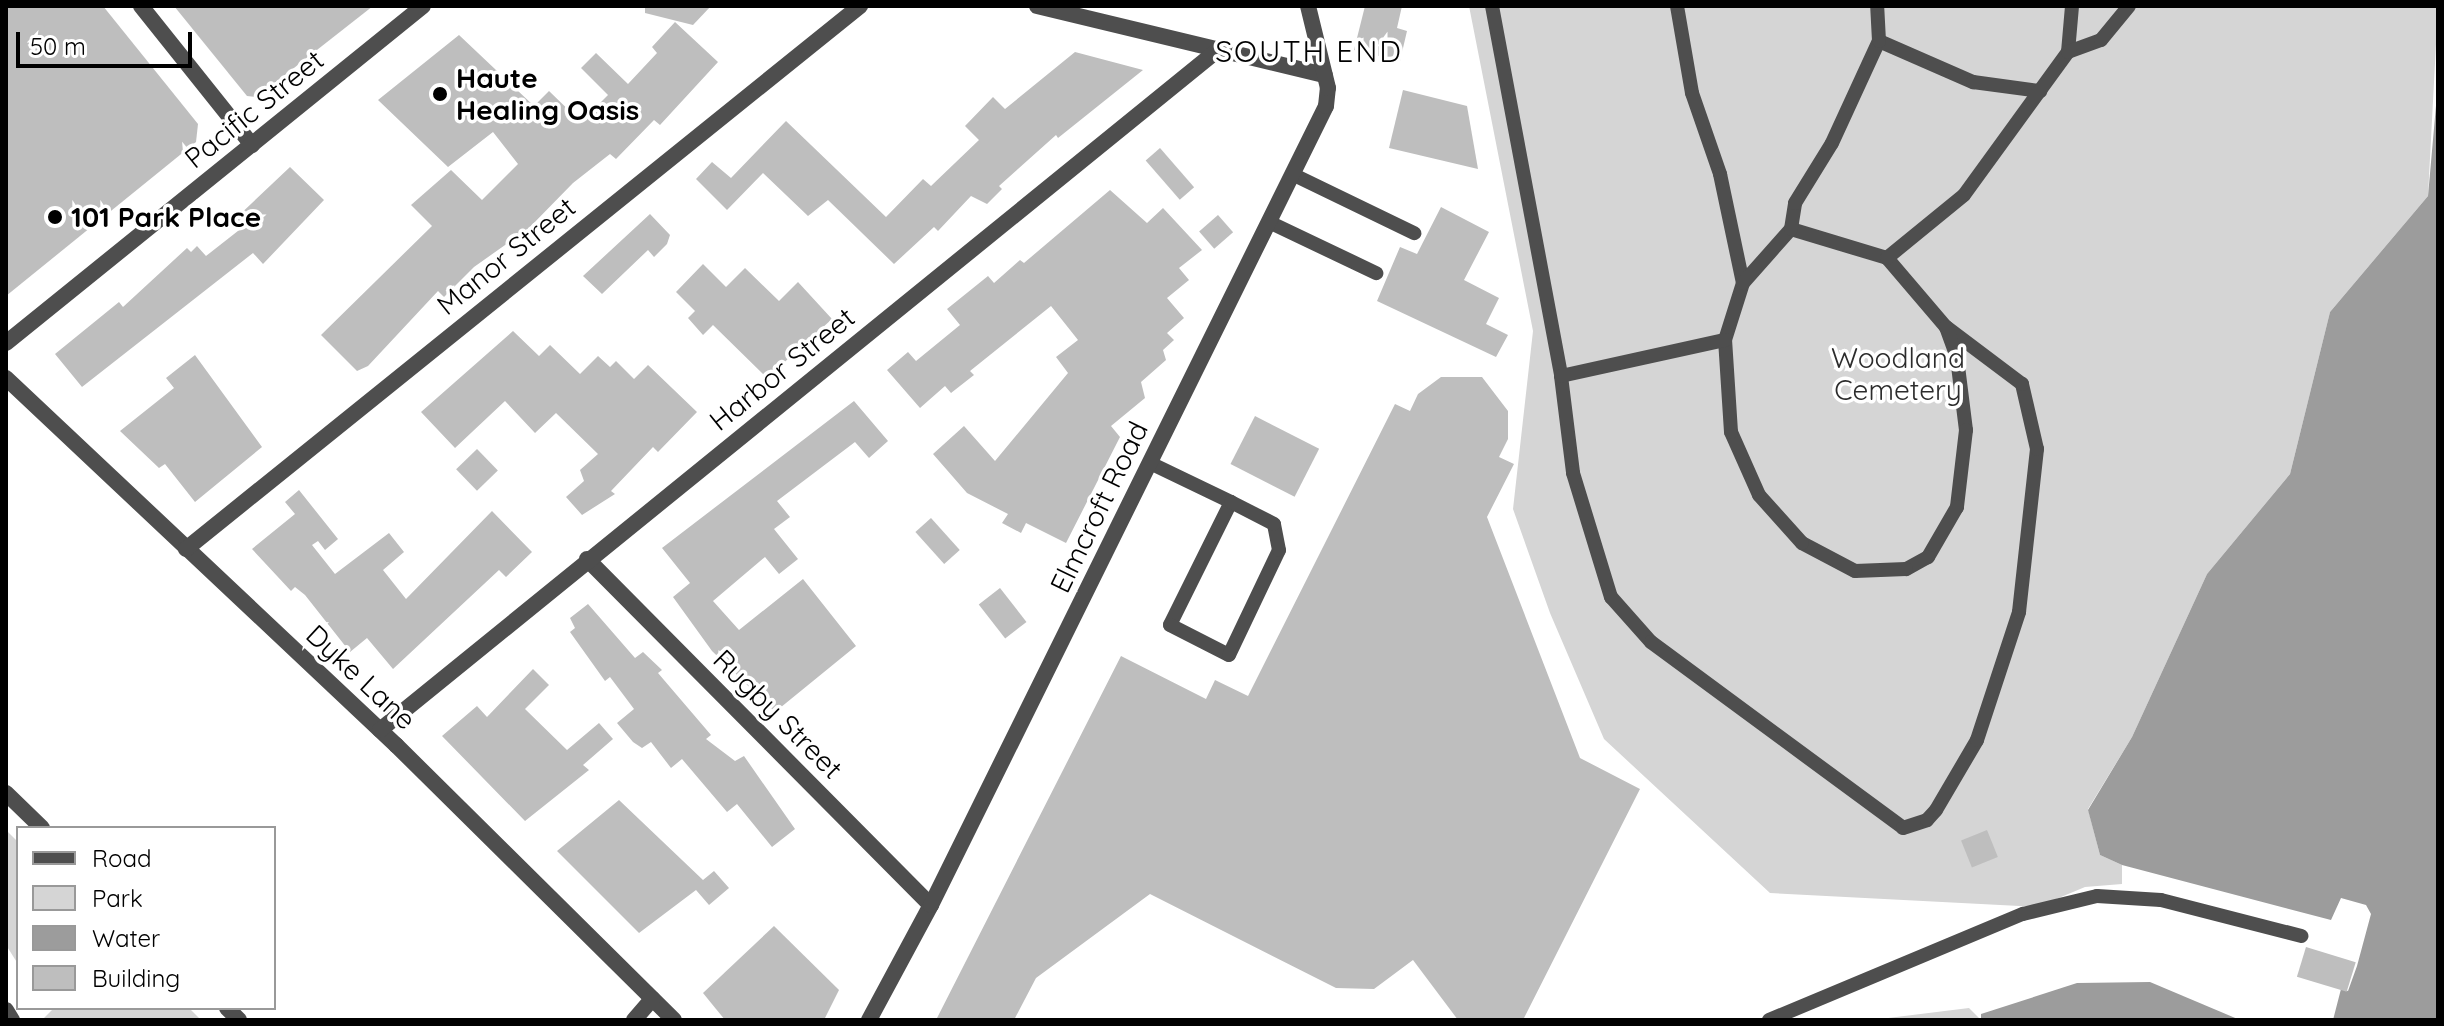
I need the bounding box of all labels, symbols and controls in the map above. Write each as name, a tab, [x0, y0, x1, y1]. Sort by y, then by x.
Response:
scale bar	[20, 16, 196, 66]
text: 50 m	[30, 31, 86, 61]
district label: SOUTH END	[1215, 33, 1403, 69]
street label: Pacific Street	[178, 43, 330, 175]
place label: Haute Healing Oasis	[456, 61, 639, 127]
marker: Haute Healing Oasis	[431, 85, 449, 103]
street label: Manor Street	[430, 190, 582, 322]
place label: 101 Park Place	[71, 200, 261, 234]
marker: 101 Park Place	[46, 208, 64, 226]
street label: Harbor Street	[703, 300, 861, 438]
park label: Woodland Cemetery	[1831, 341, 1965, 407]
street label: Elmcroft Road	[1043, 416, 1155, 598]
street label: Dyke Lane	[299, 618, 423, 736]
street label: Rugby Street	[706, 642, 850, 786]
legend	[16, 826, 276, 1010]
text: Road	[92, 843, 152, 873]
text: Park	[92, 883, 143, 913]
text: Water	[92, 923, 160, 953]
text: Building	[92, 963, 180, 993]

